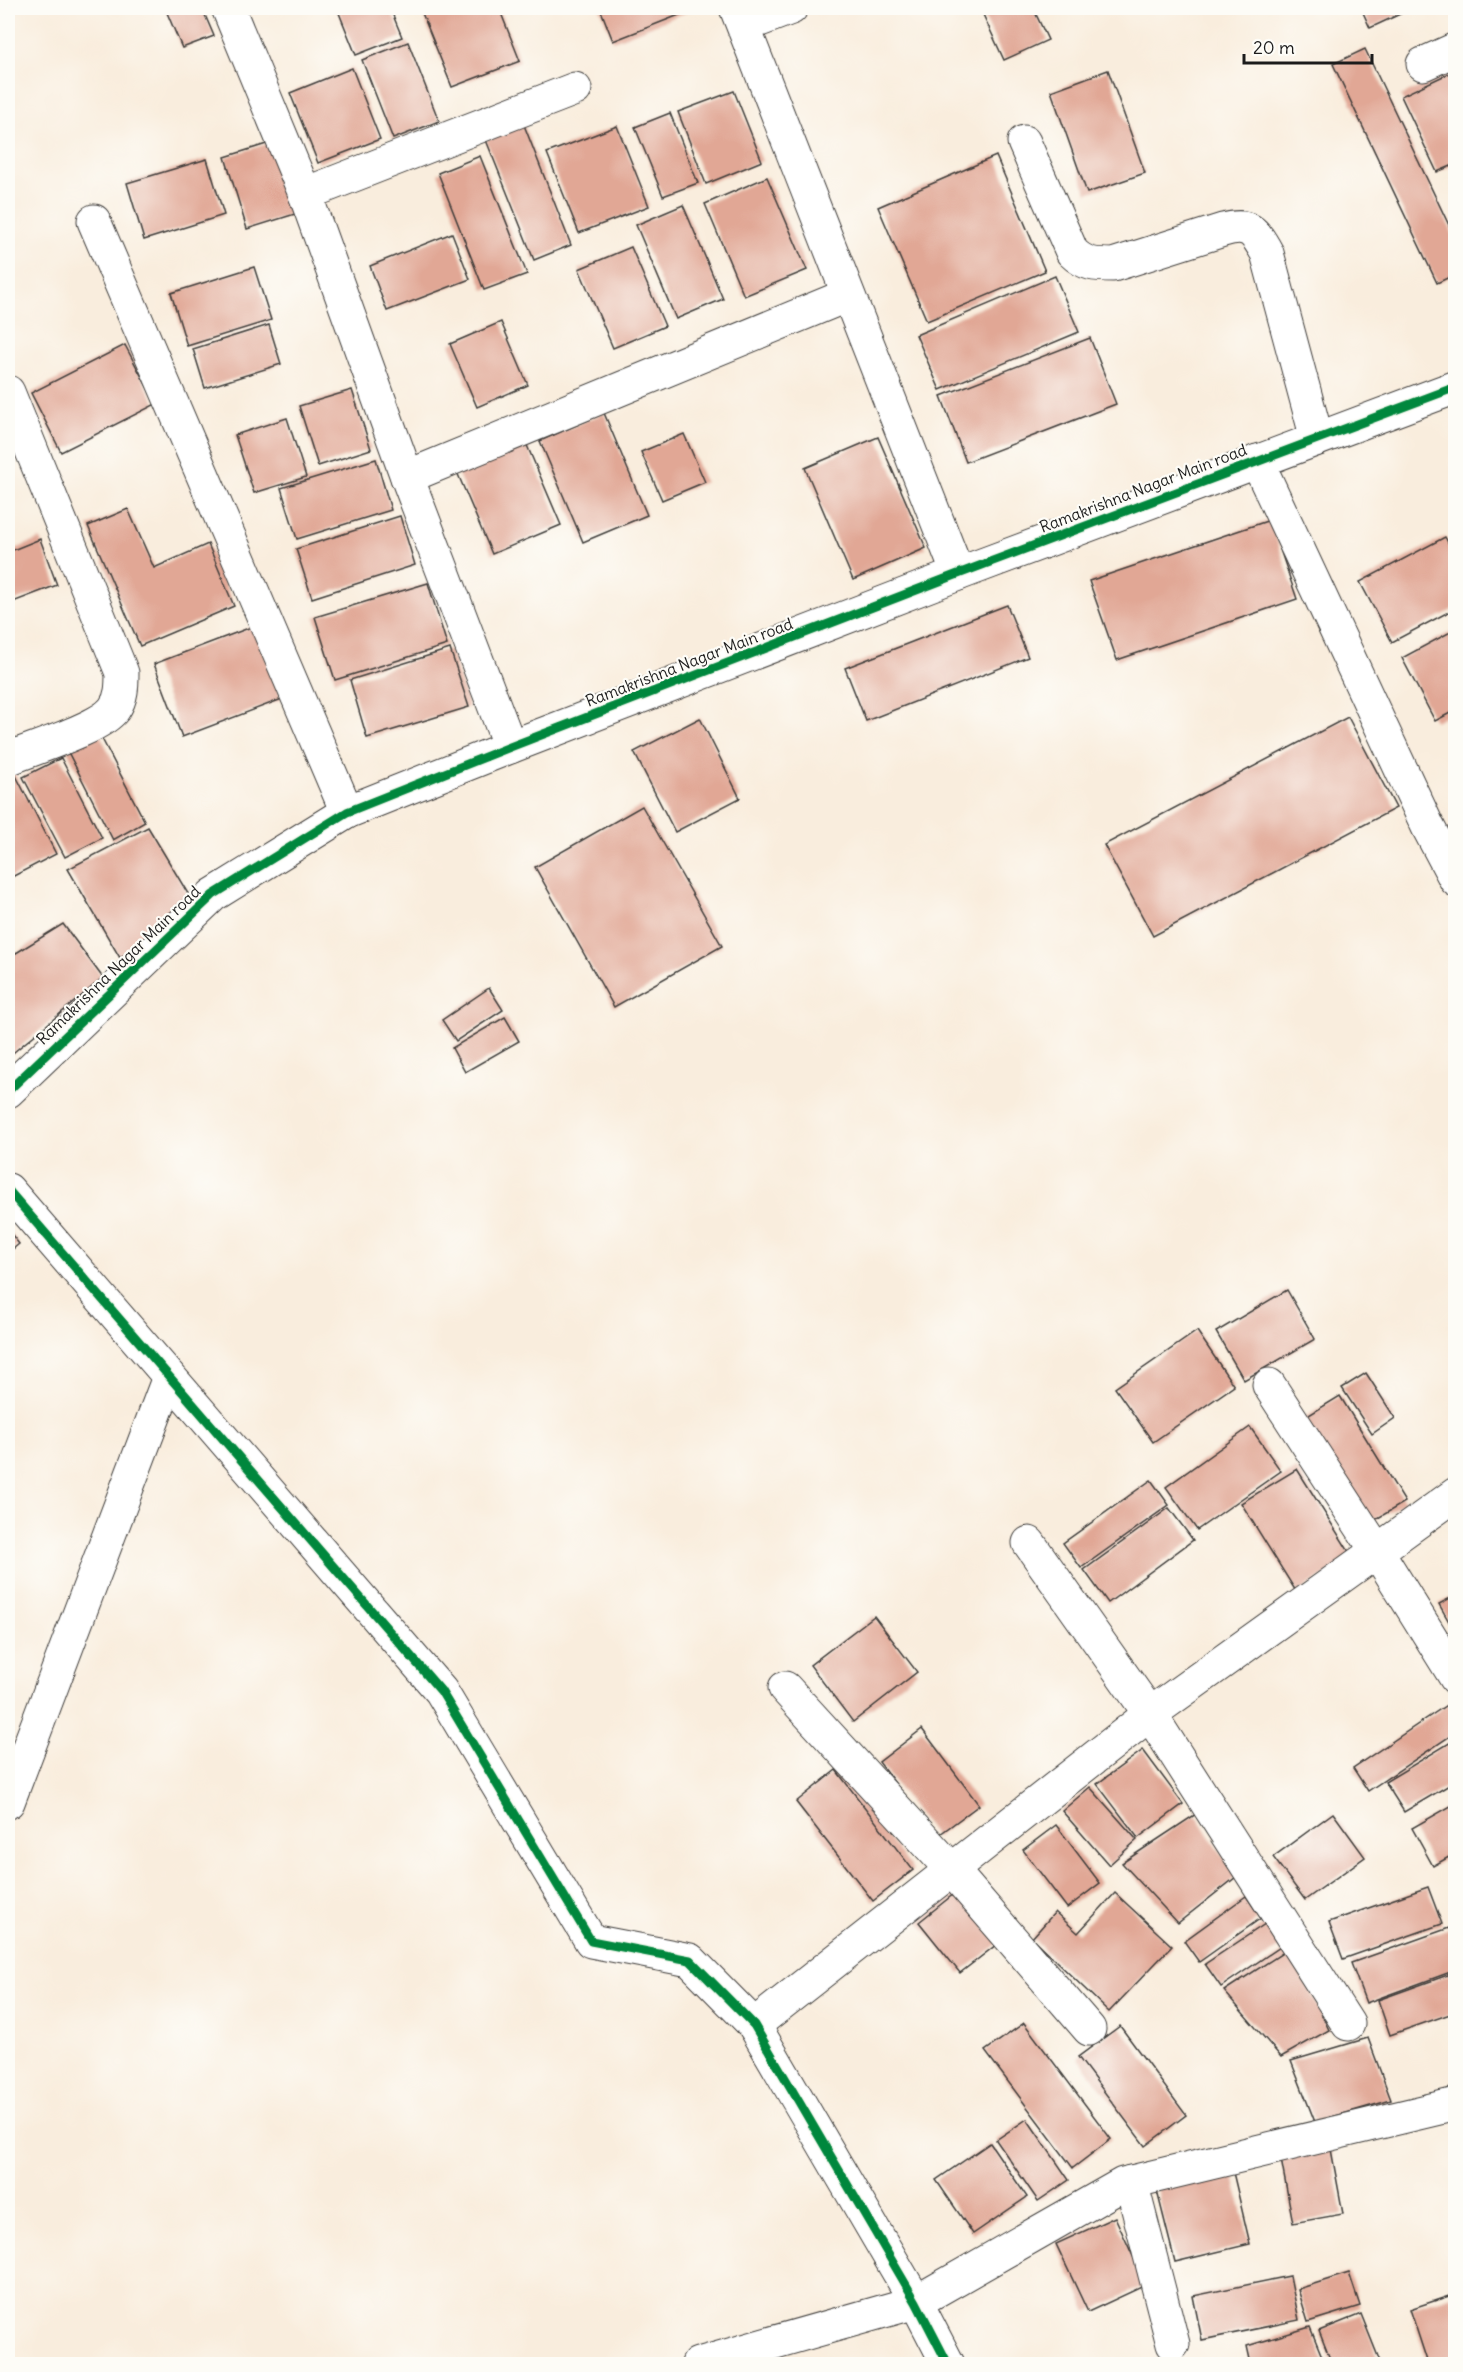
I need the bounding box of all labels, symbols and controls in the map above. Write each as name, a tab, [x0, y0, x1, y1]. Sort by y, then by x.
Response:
scale bar	[1244, 27, 1372, 65]
text: 20 m	[1253, 36, 1295, 59]
street label: Ramakrishna Nagar Main road	[1037, 439, 1249, 537]
street label: Ramakrishna Nagar Main road	[583, 613, 795, 711]
street label: Ramakrishna Nagar Main road	[32, 881, 204, 1049]

